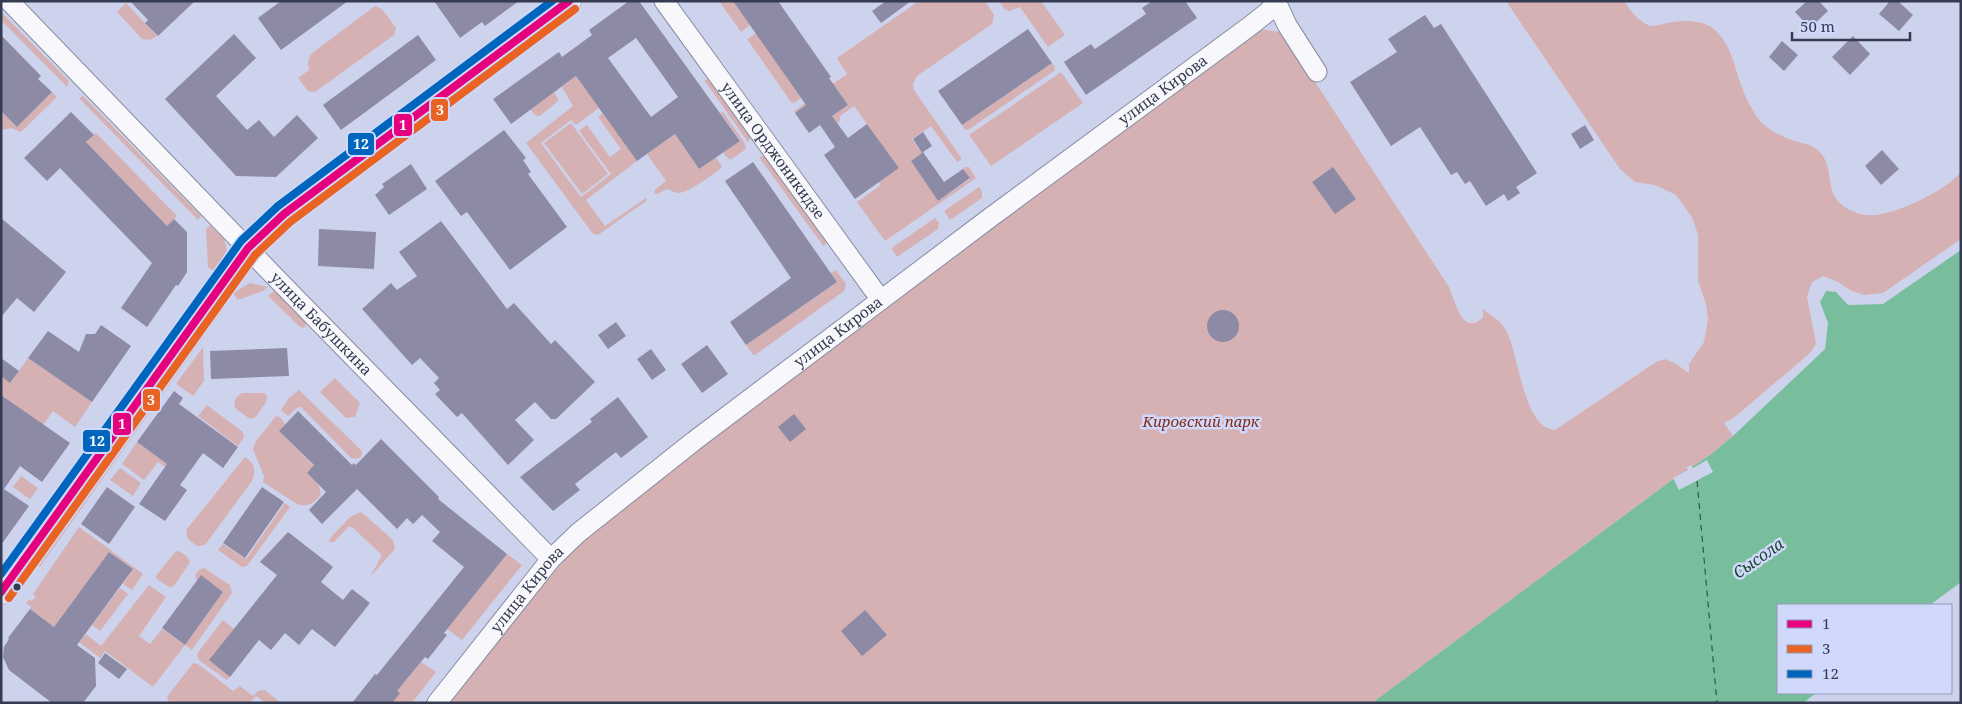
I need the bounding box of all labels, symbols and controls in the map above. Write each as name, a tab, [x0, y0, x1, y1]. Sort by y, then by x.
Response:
scale bar	[1792, 10, 1910, 42]
text: 50 m	[1800, 16, 1835, 36]
street label: улица Кирова	[1114, 50, 1211, 129]
street label: улица Орджоникидзе	[717, 78, 830, 223]
line badge: 3	[430, 98, 449, 122]
text: 3	[436, 100, 444, 119]
line badge: 1	[393, 113, 413, 137]
text: 1	[399, 115, 407, 134]
line badge: 12	[347, 132, 375, 156]
text: 12	[353, 134, 369, 153]
street label: улица Бабушкина	[266, 267, 377, 379]
street label: улица Кирова	[789, 291, 886, 371]
line badge: 3	[142, 388, 161, 412]
text: 3	[147, 390, 155, 409]
park label: Кировский парк	[1142, 411, 1260, 431]
line badge: 1	[112, 412, 132, 436]
text: 1	[118, 414, 126, 433]
line badge: 12	[82, 429, 111, 453]
text: 12	[89, 431, 105, 450]
water label: Сысола	[1728, 533, 1788, 583]
street label: улица Кирова	[485, 541, 568, 636]
unlabelled marker	[12, 582, 22, 592]
legend	[1777, 604, 1952, 694]
text: 1	[1822, 613, 1830, 633]
text: 3	[1822, 638, 1830, 658]
text: 12	[1822, 663, 1839, 683]

